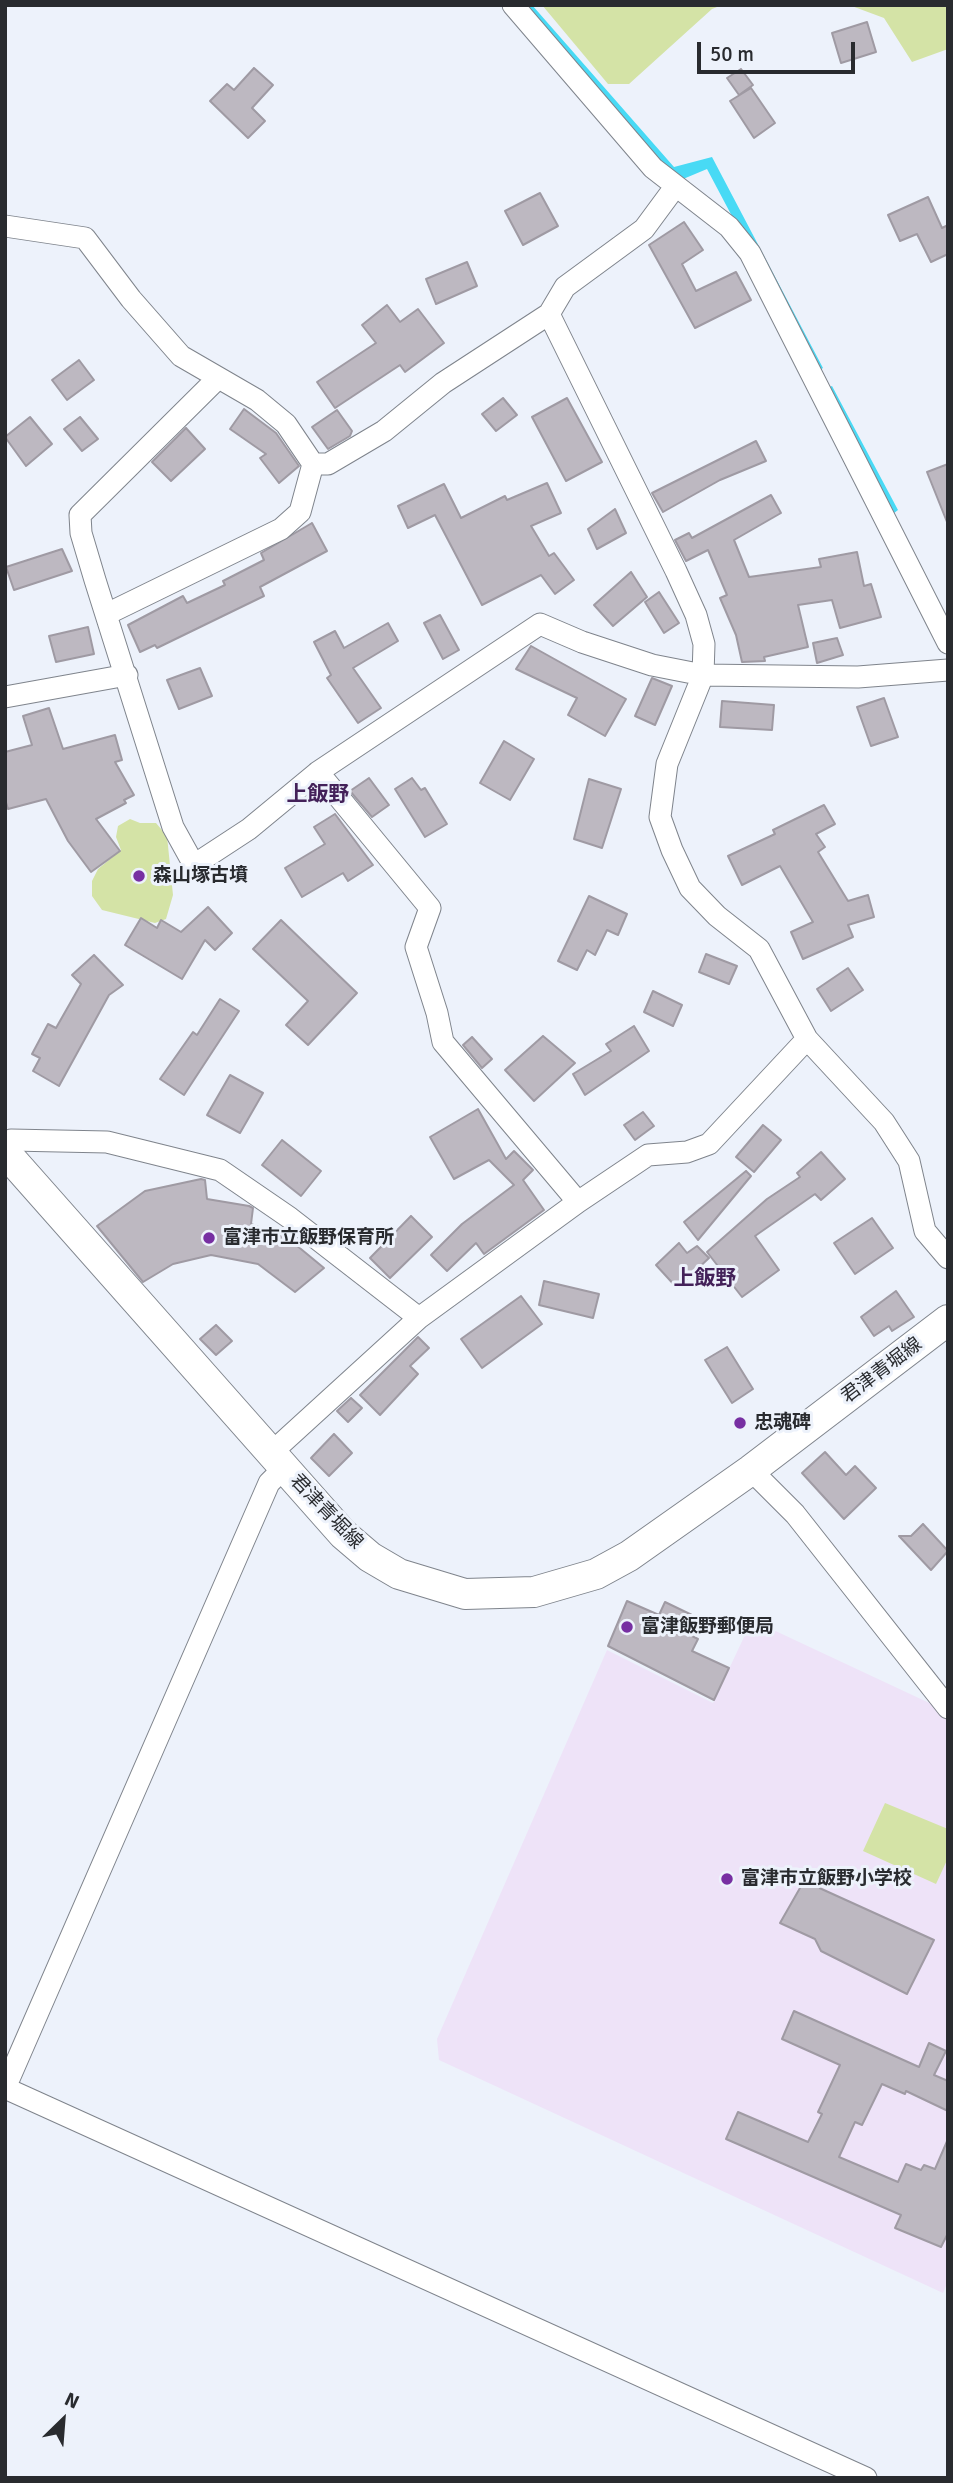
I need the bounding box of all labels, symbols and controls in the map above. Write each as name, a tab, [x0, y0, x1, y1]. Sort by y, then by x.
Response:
scale bar	[701, 28, 858, 72]
text: 50 m	[710, 41, 754, 67]
district label: 上飯野	[287, 782, 349, 808]
place label: 森山塚古墳	[153, 865, 248, 887]
marker: 森山塚古墳	[131, 868, 147, 884]
place label: 富津市立飯野保育所	[223, 1227, 394, 1249]
marker: 富津市立飯野保育所	[201, 1230, 217, 1246]
district label: 上飯野	[674, 1266, 736, 1292]
street label: 君津青堀線	[837, 1333, 927, 1409]
place label: 忠魂碑	[754, 1412, 811, 1434]
marker: 忠魂碑	[732, 1415, 748, 1431]
street label: 君津青堀線	[285, 1470, 367, 1554]
place label: 富津飯野郵便局	[641, 1616, 774, 1638]
marker: 富津飯野郵便局	[619, 1619, 635, 1635]
place label: 富津市立飯野小学校	[741, 1868, 912, 1890]
marker: 富津市立飯野小学校	[719, 1871, 735, 1887]
north arrow	[28, 2385, 98, 2455]
text: N	[61, 2387, 83, 2415]

